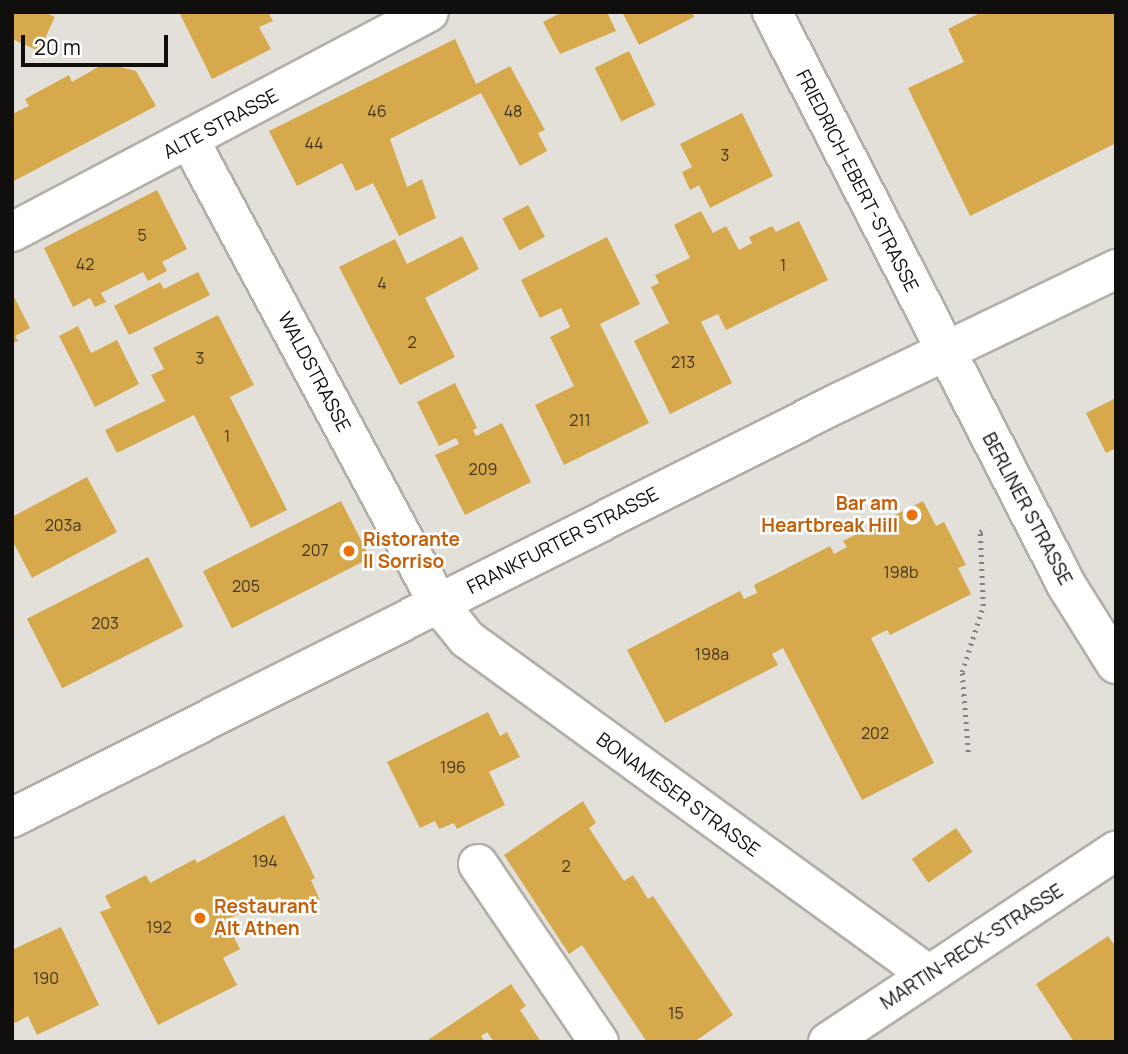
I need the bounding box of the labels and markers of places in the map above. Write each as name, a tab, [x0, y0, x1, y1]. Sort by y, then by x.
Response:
place label: Bar am Heartbreak Hill	[761, 493, 898, 537]
marker: Bar am Heartbreak Hill	[904, 507, 920, 523]
place label: Ristorante Il Sorriso	[363, 529, 460, 573]
marker: Ristorante Il Sorriso	[341, 543, 357, 559]
place label: Restaurant Alt Athen	[214, 896, 318, 940]
marker: Restaurant Alt Athen	[192, 910, 208, 926]

